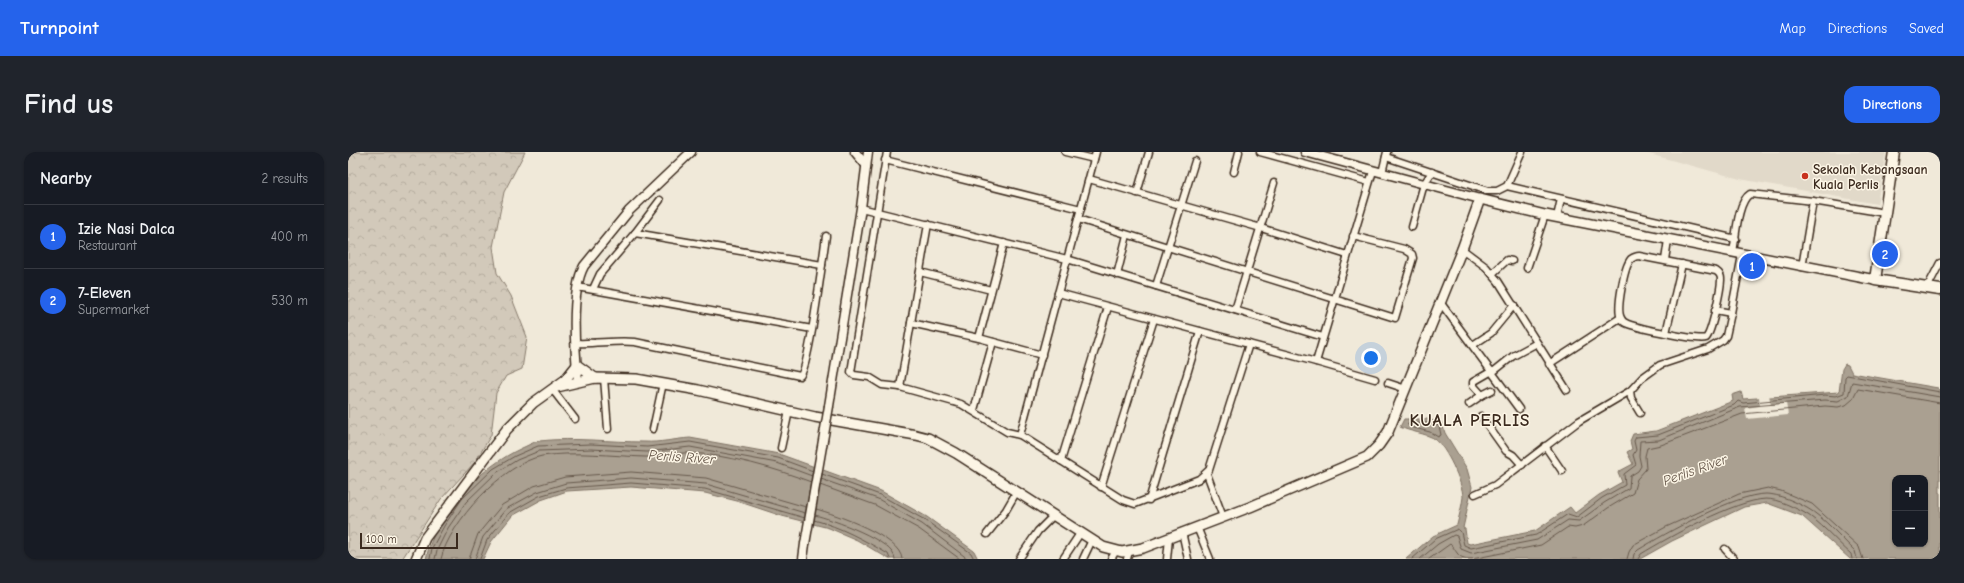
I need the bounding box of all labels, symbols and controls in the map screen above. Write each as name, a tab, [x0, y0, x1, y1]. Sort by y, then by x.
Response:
text: Turnpoint	[20, 17, 99, 39]
text: Map	[1779, 20, 1806, 37]
text: Directions	[1828, 20, 1887, 37]
text: Saved	[1909, 20, 1944, 37]
button: Directions	[1844, 86, 1940, 123]
text: Find us	[24, 88, 113, 120]
place label: Sekolah Kebangsaan Kuala Perlis	[1813, 162, 1928, 192]
text: Nearby	[40, 169, 91, 188]
text: 2 results	[261, 171, 308, 186]
marker: Sekolah Kebangsaan Kuala Perlis	[1800, 171, 1810, 181]
text: Izie Nasi Dalca	[78, 220, 175, 238]
text: 1	[50, 229, 56, 244]
text: 400 m	[271, 229, 308, 244]
text: Restaurant	[78, 238, 137, 253]
pin: 2	[1872, 239, 1898, 269]
pin: 1	[1739, 251, 1765, 281]
text: 7-Eleven	[78, 284, 131, 302]
text: 2	[50, 293, 56, 308]
text: 530 m	[271, 293, 308, 308]
text: Supermarket	[78, 302, 149, 317]
your location	[1361, 348, 1381, 368]
district label: KUALA PERLIS	[1410, 411, 1530, 430]
water label: Perlis River	[648, 446, 717, 468]
water label: Perlis River	[1661, 450, 1731, 489]
map controls	[1892, 475, 1928, 547]
button: +	[1892, 475, 1928, 511]
button: −	[1892, 511, 1928, 547]
scale bar	[360, 531, 458, 550]
text: 100 m	[366, 533, 397, 546]

